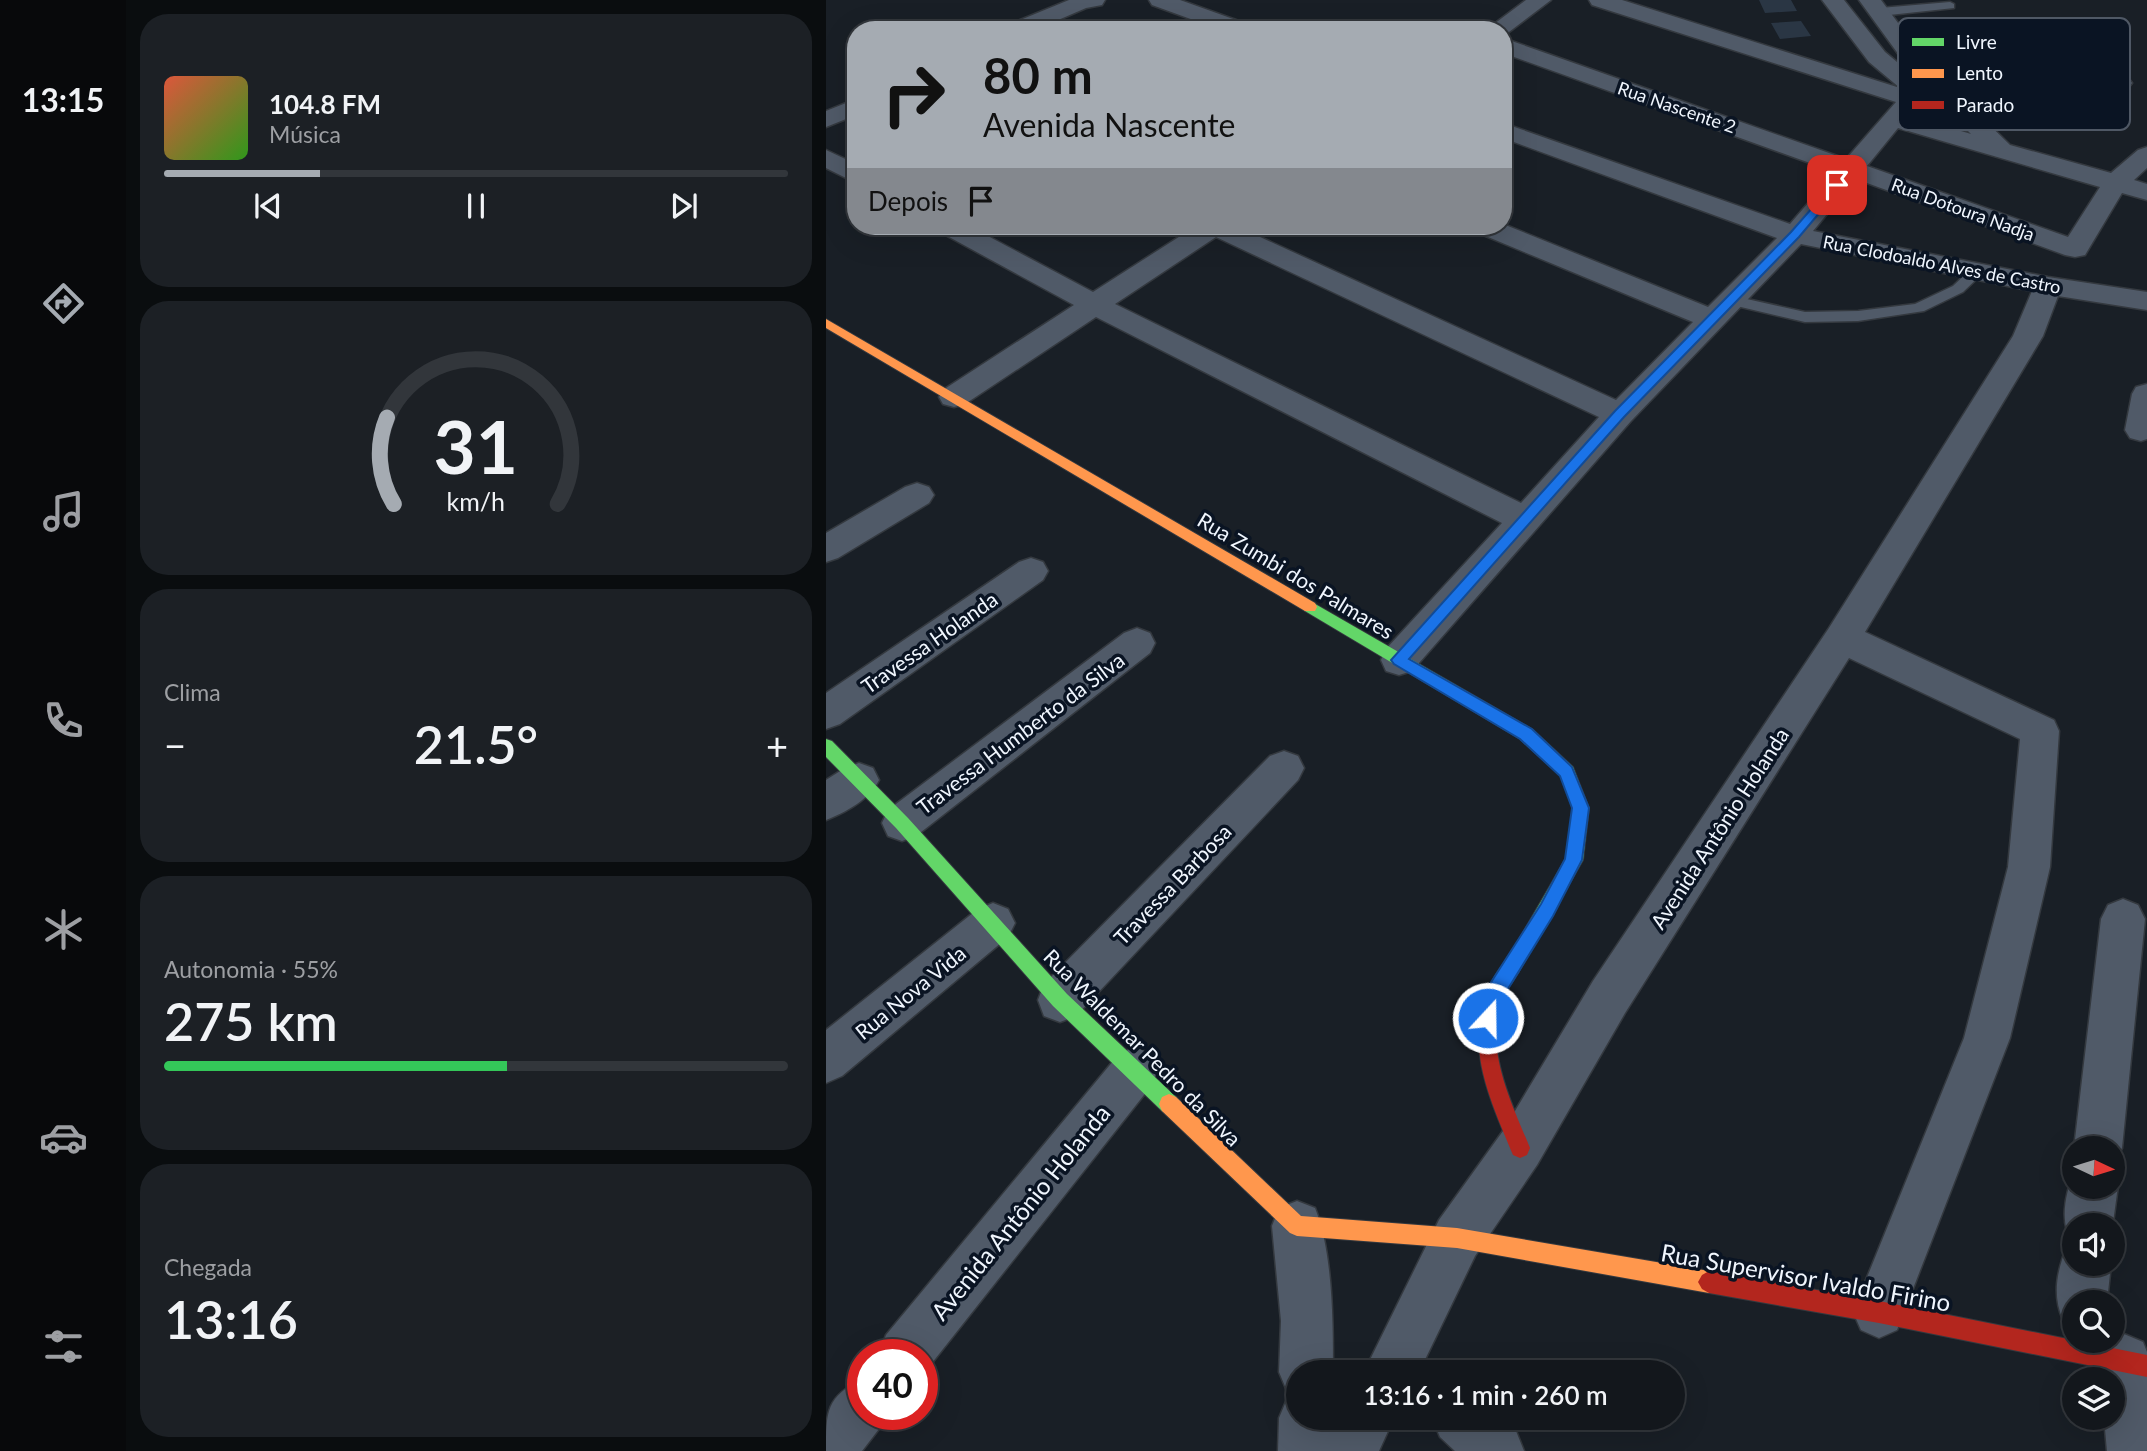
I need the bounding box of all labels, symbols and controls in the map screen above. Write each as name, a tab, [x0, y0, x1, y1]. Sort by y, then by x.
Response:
legend	[1898, 18, 2130, 130]
text: Livre	[1956, 30, 1997, 53]
text: 80 m	[983, 46, 1093, 104]
icon: right	[868, 49, 959, 140]
text: Lento	[1956, 61, 2003, 84]
street label: Rua Nascente 2	[1615, 76, 1739, 138]
text: 13:15	[22, 80, 104, 119]
text: 104.8 FM	[269, 88, 381, 120]
text: Parado	[1956, 93, 2014, 116]
text: Avenida Nascente	[983, 105, 1235, 144]
text: Música	[269, 120, 341, 148]
pin	[1807, 155, 1867, 215]
icon: arrive	[1818, 166, 1856, 204]
street label: Rua Dotoura Nadja	[1889, 173, 2037, 245]
icon: arrive	[962, 182, 1000, 220]
text: Depois	[868, 185, 948, 217]
icon: previous	[249, 187, 287, 225]
icon: pause	[457, 187, 495, 225]
icon: next	[665, 187, 703, 225]
street label: Rua Clodoaldo Alves de Castro	[1821, 230, 2063, 298]
icon: directions	[39, 279, 88, 328]
text: 31	[434, 403, 518, 491]
text: km/h	[447, 486, 505, 516]
icon: music	[39, 487, 88, 536]
street label: Rua Zumbi dos Palmares	[1193, 506, 1399, 644]
street label: Travessa Holanda	[856, 586, 1002, 698]
street label: Travessa Humberto da Silva	[911, 647, 1129, 819]
text: Clima	[164, 678, 221, 706]
icon: phone	[39, 696, 88, 745]
text: 21.5°	[414, 713, 538, 775]
text: −	[164, 722, 186, 768]
text: +	[766, 722, 788, 768]
street label: Avenida Antônio Holanda	[1645, 723, 1793, 933]
street label: Travessa Barbosa	[1108, 818, 1236, 950]
icon: climate	[39, 905, 88, 954]
street label: Rua Nova Vida	[850, 940, 970, 1044]
street label: Rua Waldemar Pedro da Silva	[1039, 943, 1247, 1151]
text: Autonomia · 55%	[164, 955, 338, 983]
position arrow	[1451, 981, 1525, 1055]
text: 275 km	[164, 990, 338, 1052]
street label: Avenida Antônio Holanda	[924, 1099, 1116, 1325]
icon: car	[39, 1113, 88, 1162]
north arrow	[2062, 1136, 2124, 1199]
map controls	[2062, 1136, 2125, 1430]
button: sound	[2062, 1213, 2125, 1276]
street label: Rua Supervisor Ivaldo Firino	[1659, 1237, 1953, 1317]
text: Chegada	[164, 1253, 252, 1281]
text: 13:16	[164, 1288, 298, 1350]
button: search	[2062, 1290, 2125, 1353]
icon: filters	[39, 1322, 88, 1371]
speed limit sign: 40	[847, 1339, 938, 1430]
button: layers	[2062, 1367, 2125, 1430]
text: 13:16 · 1 min · 260 m	[1363, 1379, 1608, 1411]

